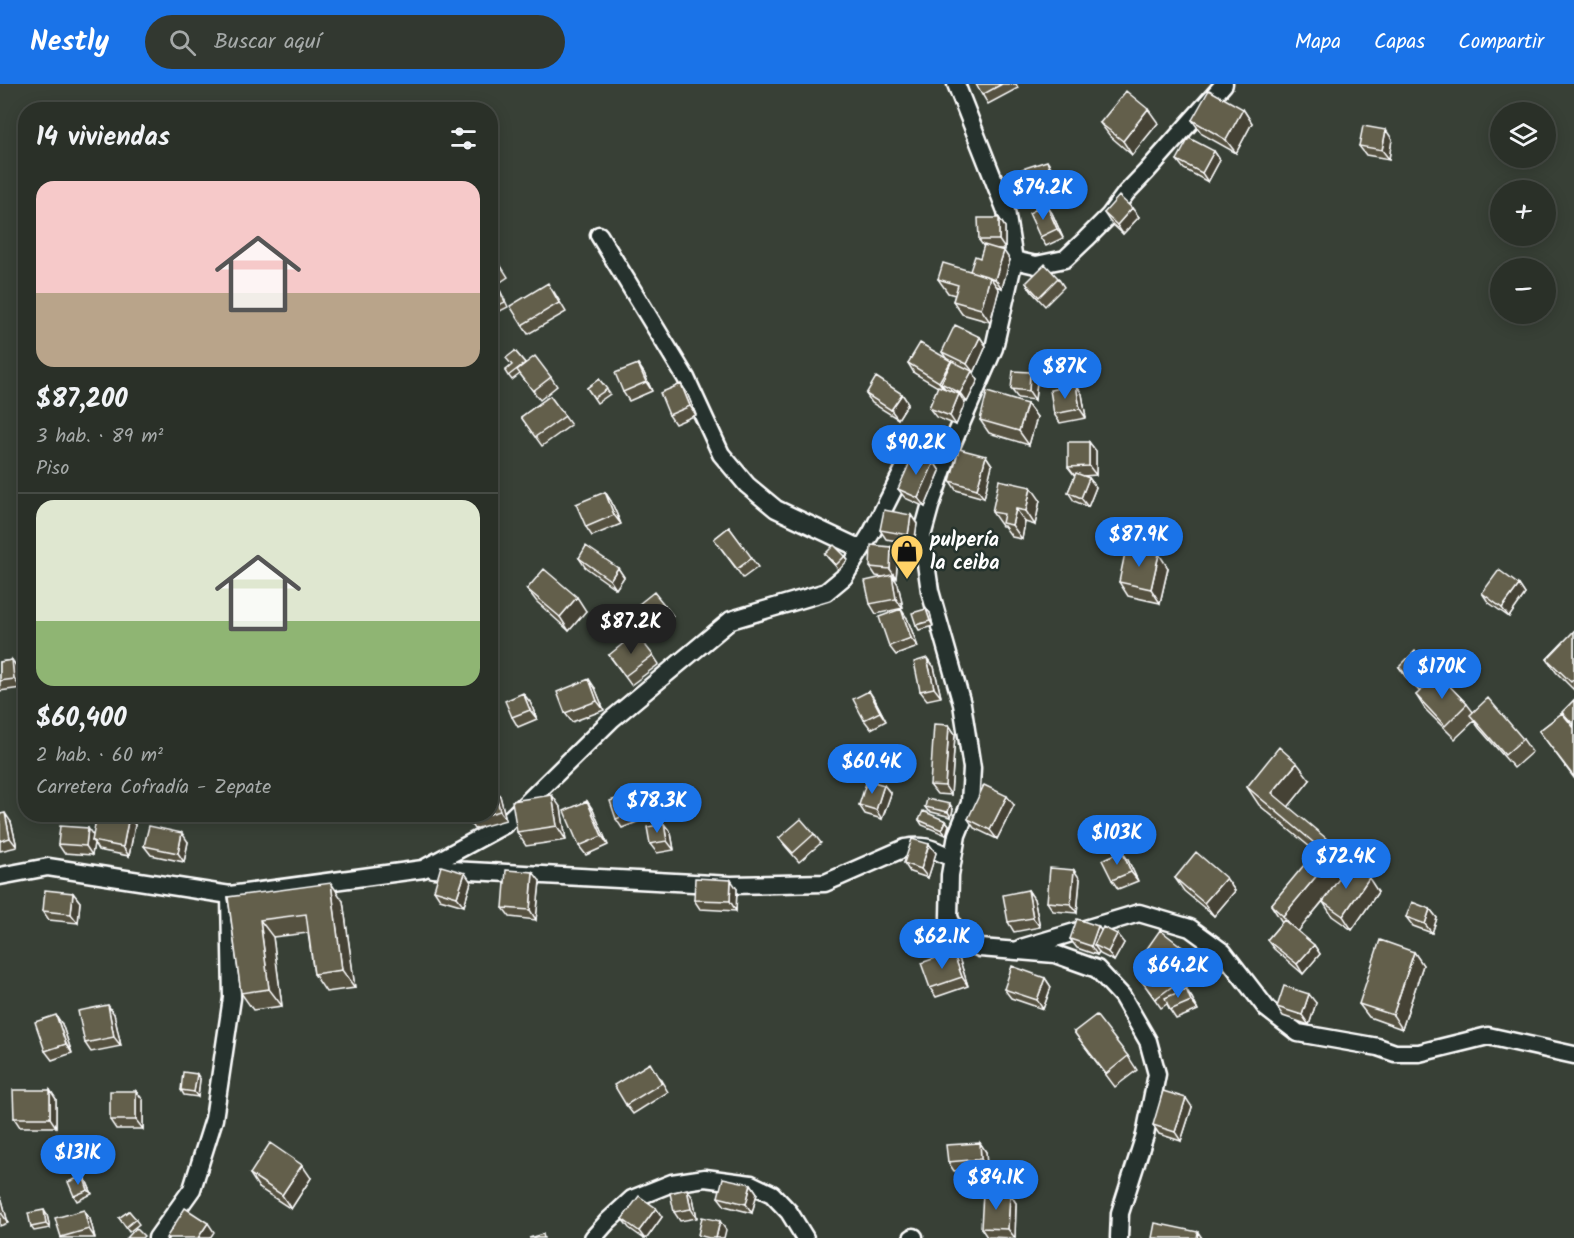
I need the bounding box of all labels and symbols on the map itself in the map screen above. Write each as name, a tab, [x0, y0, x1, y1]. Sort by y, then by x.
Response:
pin: $74.2K	[994, 170, 1092, 221]
pin: $87K	[1029, 349, 1101, 400]
pin: $90.2K	[867, 425, 965, 476]
pin: $87.9K	[1090, 517, 1188, 568]
place label: pulpería la ceiba	[929, 525, 1000, 580]
shop icon: pulpería la ceiba	[889, 533, 925, 580]
pin: $87.2K	[582, 604, 680, 655]
pin: $170K	[1400, 649, 1484, 700]
pin: $60.4K	[823, 744, 921, 795]
pin: $78.3K	[608, 783, 706, 834]
pin: $103K	[1075, 815, 1159, 866]
pin: $72.4K	[1297, 839, 1395, 890]
pin: $62.1K	[893, 919, 991, 970]
pin: $64.2K	[1129, 948, 1227, 999]
pin: $131K	[36, 1135, 120, 1186]
pin: $84.1K	[947, 1160, 1045, 1211]

